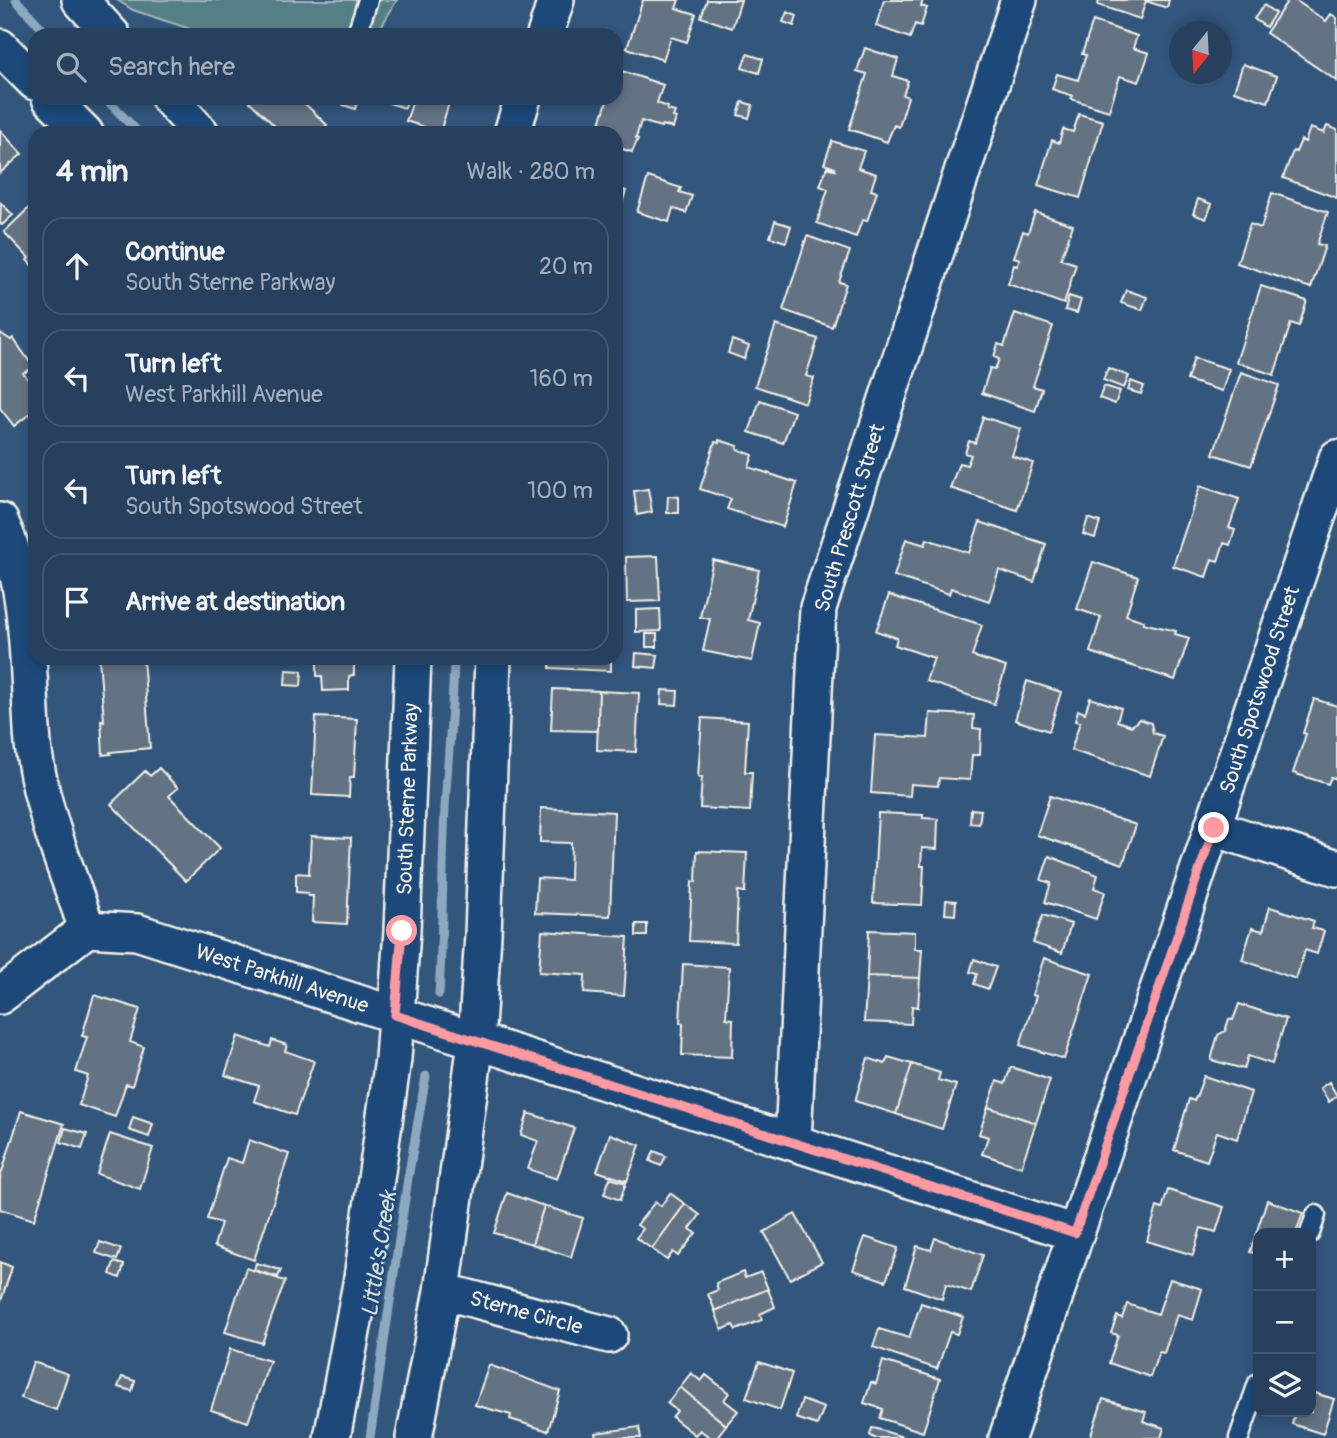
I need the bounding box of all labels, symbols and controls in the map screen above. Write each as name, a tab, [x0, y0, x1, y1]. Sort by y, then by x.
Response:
north arrow	[1169, 21, 1232, 84]
search box	[28, 28, 623, 105]
icon: search	[52, 48, 90, 86]
text: Search here	[108, 51, 235, 83]
text: 4 min	[56, 153, 129, 190]
text: Walk · 280 m	[467, 157, 595, 186]
text: Continue	[125, 236, 225, 268]
icon: ahead	[58, 247, 96, 285]
text: 20 m	[539, 252, 593, 281]
text: South Sterne Parkway	[125, 268, 335, 297]
text: Turn left	[125, 348, 221, 380]
icon: left	[58, 359, 96, 397]
text: 160 m	[529, 364, 593, 393]
text: West Parkhill Avenue	[125, 380, 323, 409]
street label: South Prescott Street	[809, 420, 892, 615]
text: Turn left	[125, 460, 221, 492]
icon: left	[58, 471, 96, 509]
text: 100 m	[527, 476, 593, 505]
text: South Spotswood Street	[125, 492, 362, 521]
street label: South Spotswood Street	[1214, 582, 1306, 797]
icon: arrive	[58, 583, 96, 621]
text: Arrive at destination	[125, 586, 345, 618]
street label: South Sterne Parkway	[391, 703, 425, 895]
route end	[1198, 812, 1229, 843]
route start	[386, 915, 417, 946]
street label: West Parkhill Avenue	[192, 938, 373, 1020]
water label: Little's Creek	[355, 1187, 404, 1319]
map controls	[1253, 1228, 1316, 1417]
button: +	[1253, 1228, 1316, 1291]
street label: Sterne Circle	[467, 1285, 586, 1341]
button: −	[1253, 1291, 1316, 1354]
button: layers	[1253, 1354, 1316, 1417]

